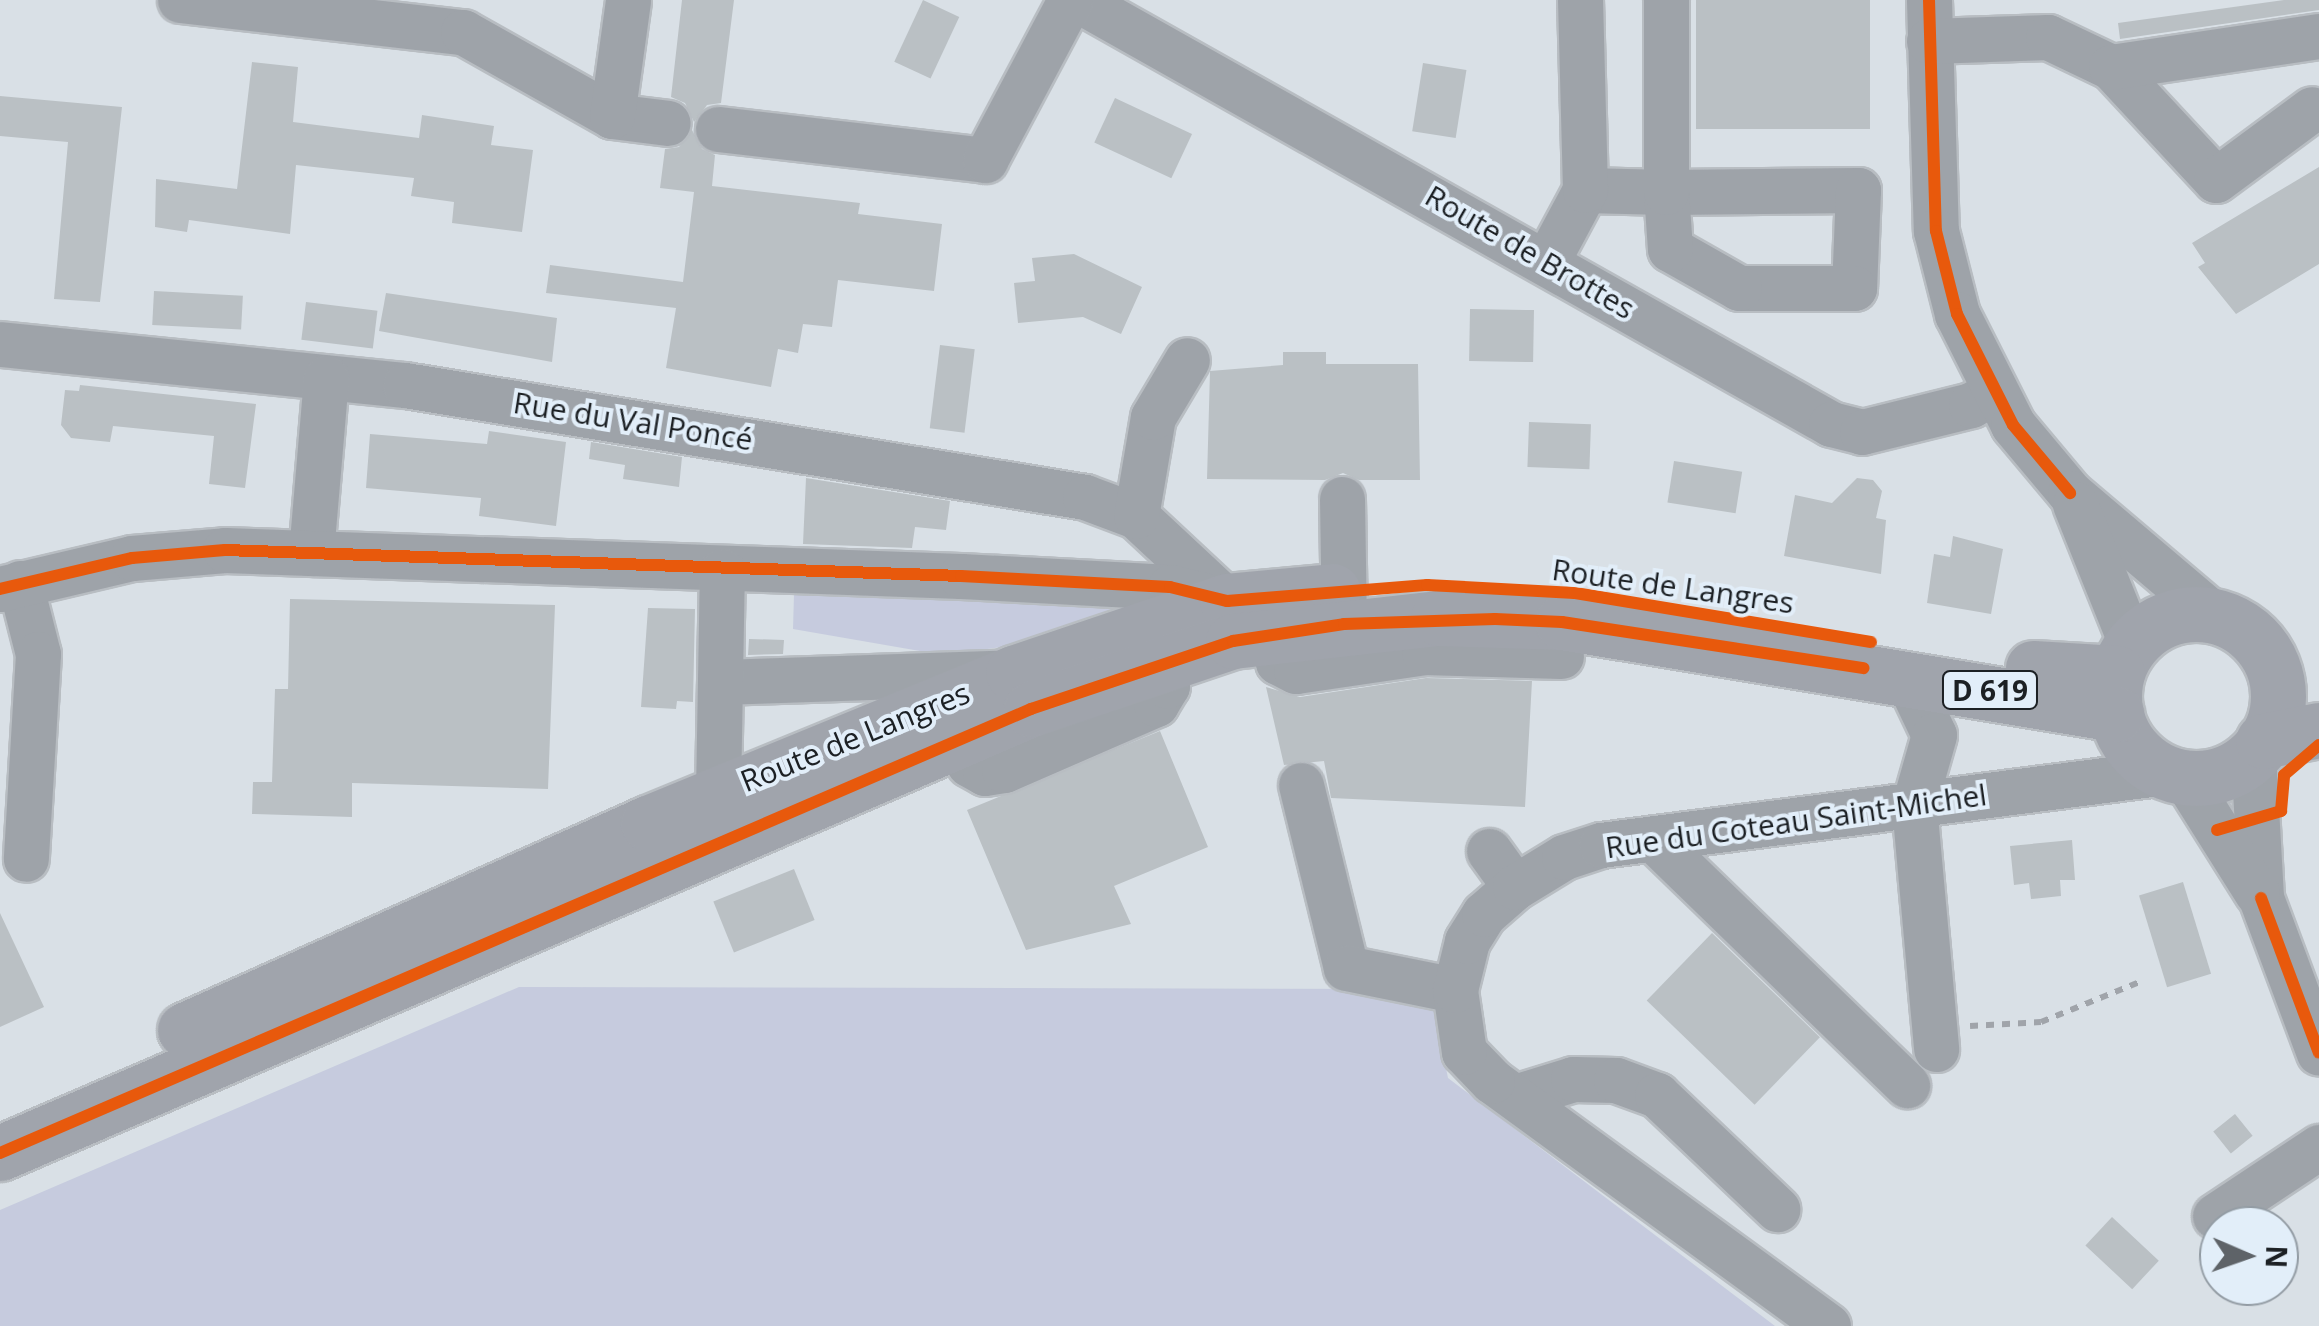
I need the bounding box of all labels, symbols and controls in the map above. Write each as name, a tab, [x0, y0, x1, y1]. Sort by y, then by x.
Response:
street label: Route de Brottes	[1419, 178, 1641, 326]
street label: Rue du Val Poncé	[511, 384, 755, 458]
street label: Route de Langres	[1550, 551, 1796, 621]
road number: D 619	[1940, 667, 2040, 713]
street label: Route de Langres	[735, 675, 975, 799]
street label: Rue du Coteau Saint-Michel	[1603, 776, 1989, 866]
north arrow	[2199, 1206, 2299, 1306]
text: N	[2258, 1245, 2296, 1269]

